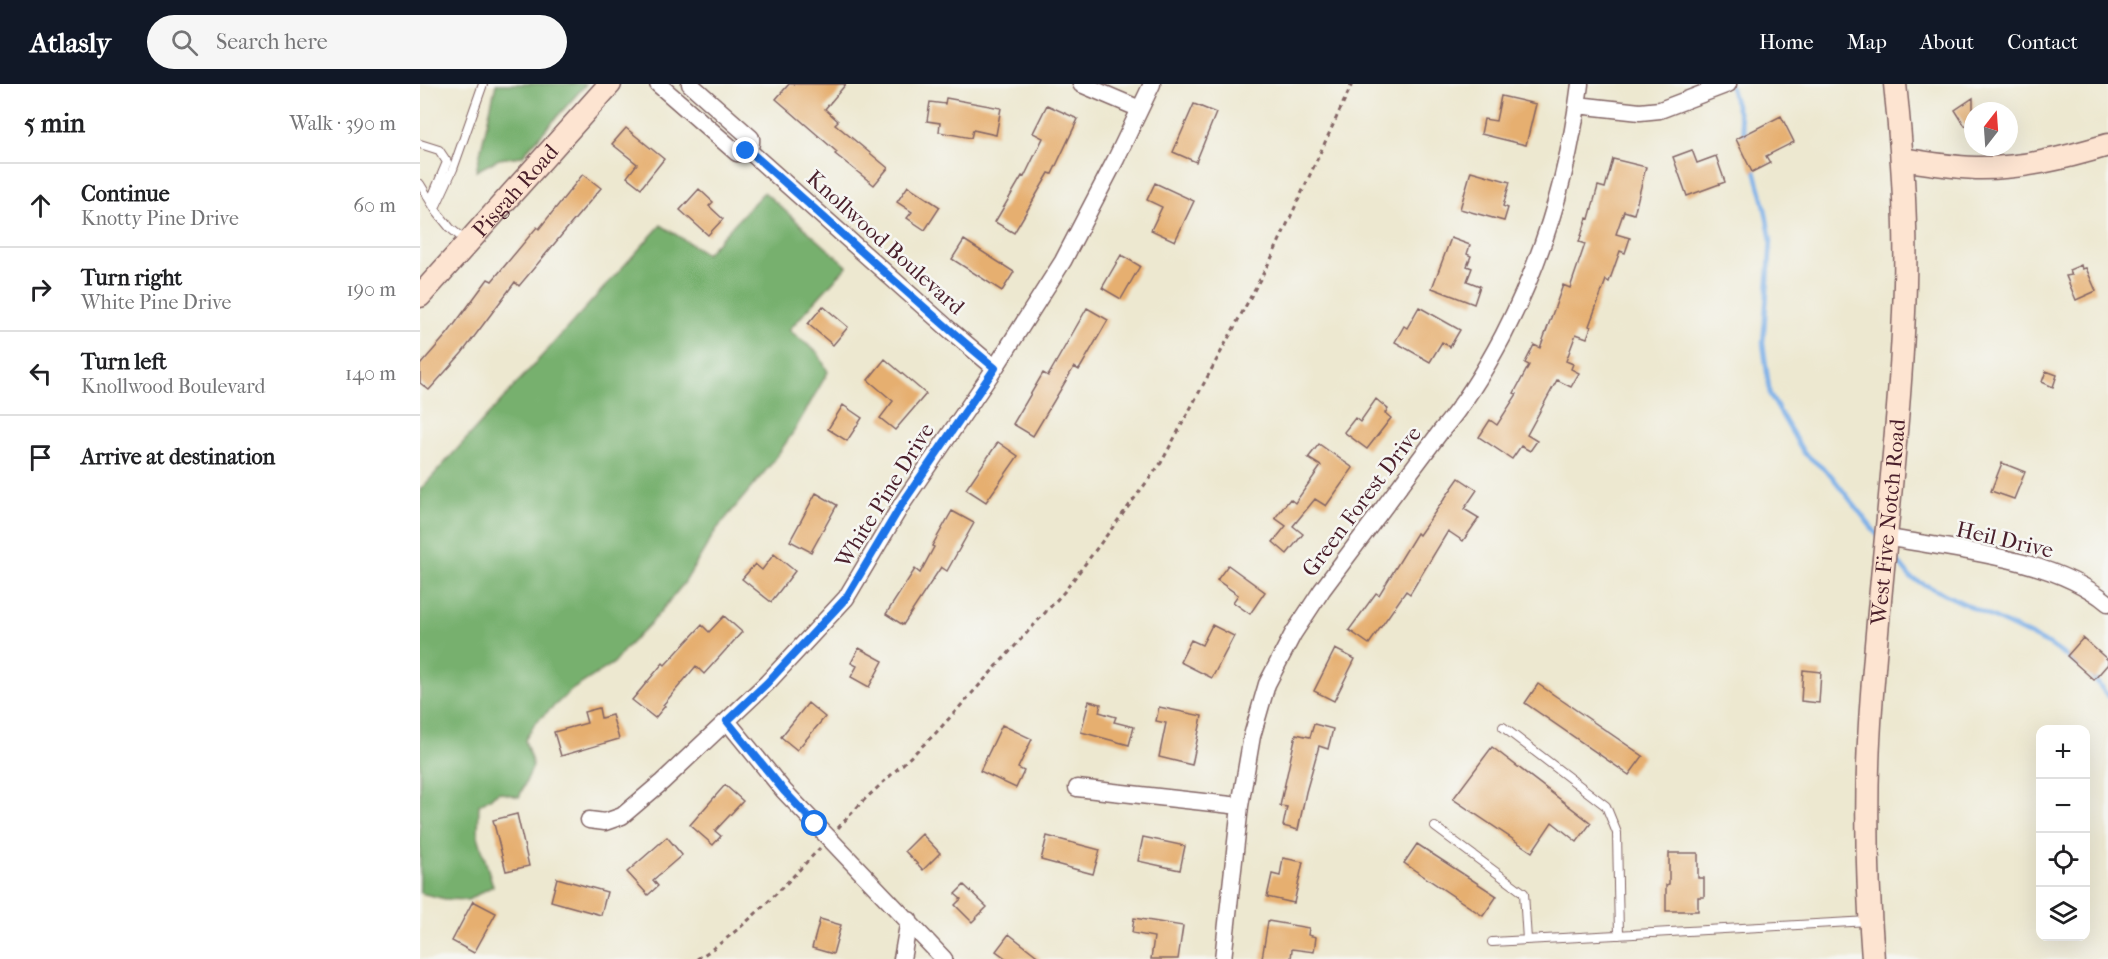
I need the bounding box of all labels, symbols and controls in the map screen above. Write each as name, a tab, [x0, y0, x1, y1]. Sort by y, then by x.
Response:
search box	[147, 15, 567, 69]
text: Atlasly	[30, 26, 111, 59]
icon: search	[168, 26, 201, 59]
text: Search here	[216, 29, 328, 55]
text: Home	[1759, 30, 1814, 54]
text: Map	[1847, 30, 1887, 54]
text: About	[1920, 30, 1974, 54]
text: Contact	[2007, 30, 2078, 54]
north arrow	[1964, 102, 2018, 156]
text: 5 min	[24, 108, 85, 139]
text: Walk · 390 m	[289, 112, 396, 135]
route end	[732, 137, 758, 163]
street label: Pisgah Road	[467, 138, 565, 243]
street label: Knollwood Boulevard	[801, 165, 970, 321]
text: Continue	[81, 181, 170, 207]
icon: ahead	[24, 189, 57, 222]
text: 60 m	[353, 194, 396, 217]
text: Knotty Pine Drive	[81, 207, 239, 230]
text: Turn right	[81, 265, 182, 291]
icon: right	[24, 273, 57, 306]
text: 190 m	[346, 278, 396, 301]
text: White Pine Drive	[81, 291, 231, 314]
text: Turn left	[81, 349, 167, 375]
icon: left	[24, 357, 57, 390]
text: 140 m	[345, 362, 396, 385]
text: Knollwood Boulevard	[81, 375, 265, 398]
street label: West Five Notch Road	[1866, 417, 1911, 627]
street label: White Pine Drive	[829, 418, 940, 573]
street label: Green Forest Drive	[1297, 421, 1427, 582]
icon: arrive	[24, 441, 57, 474]
text: Arrive at destination	[81, 444, 275, 470]
street label: Heil Drive	[1954, 516, 2056, 564]
map controls	[2036, 725, 2090, 941]
button: +	[2036, 725, 2090, 779]
button: −	[2036, 779, 2090, 833]
route start	[801, 810, 827, 836]
button: locate	[2036, 833, 2090, 887]
button: layers	[2036, 887, 2090, 941]

